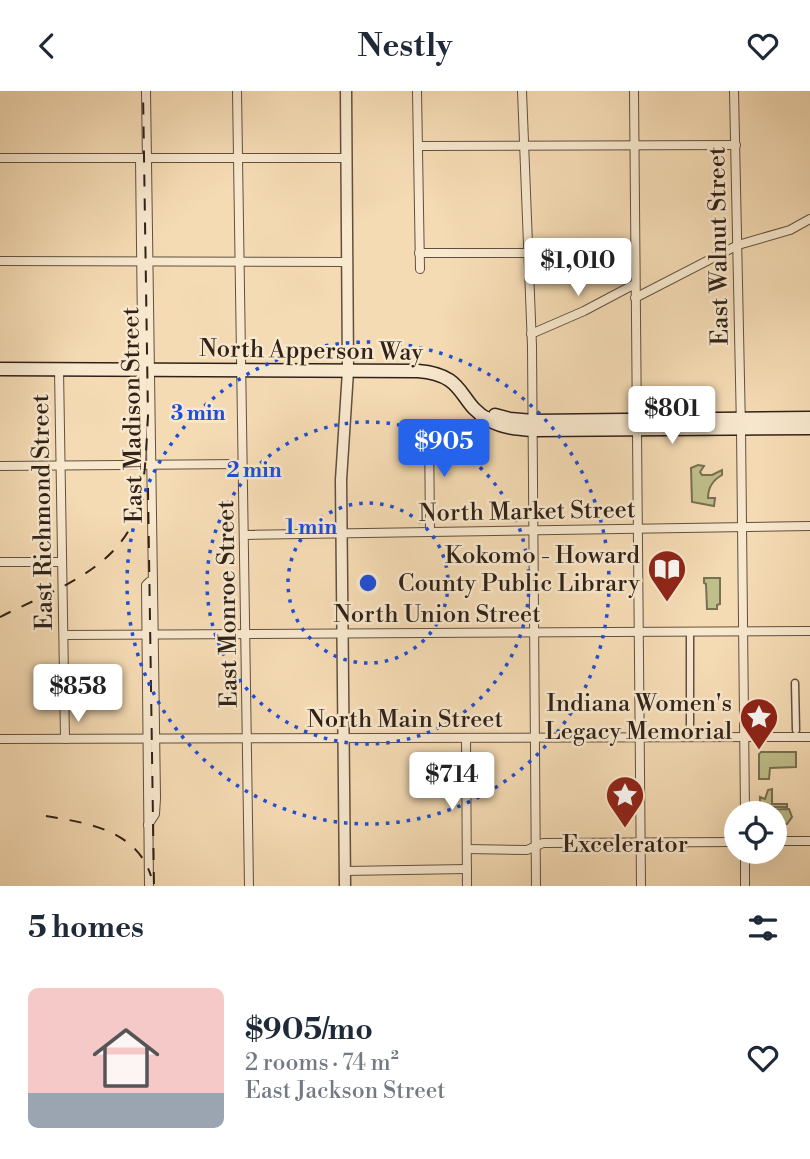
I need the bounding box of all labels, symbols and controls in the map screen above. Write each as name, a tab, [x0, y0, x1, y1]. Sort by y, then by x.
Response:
text: Nestly	[358, 26, 452, 66]
icon: back	[28, 27, 66, 65]
icon: heart	[744, 27, 782, 65]
street label: East Walnut Street	[702, 146, 736, 346]
pin: $1,010	[521, 239, 635, 298]
text: $1,010	[540, 247, 616, 275]
street label: East Madison Street	[116, 306, 150, 523]
street label: North Apperson Way	[199, 334, 424, 368]
pin: $801	[631, 387, 713, 446]
street label: East Richmond Street	[26, 393, 60, 630]
text: $801	[644, 395, 700, 423]
text: 3 min	[171, 401, 225, 427]
pin: $905	[403, 419, 485, 479]
text: $905	[414, 428, 474, 456]
text: 2 min	[226, 458, 282, 484]
street label: North Market Street	[418, 495, 636, 529]
street label: East Monroe Street	[211, 499, 245, 708]
text: 1 min	[285, 515, 337, 541]
place label: Kokomo - Howard County Public Library	[398, 541, 640, 599]
library icon: Kokomo - Howard County Public Library	[646, 548, 688, 603]
centre of rings	[356, 571, 380, 595]
street label: North Union Street	[333, 600, 541, 630]
pin: $858	[37, 665, 119, 724]
text: $858	[49, 673, 107, 701]
place label: Indiana Women's Legacy Memorial	[545, 689, 732, 747]
place icon: Indiana Women's Legacy Memorial	[738, 696, 780, 751]
street label: North Main Street	[307, 705, 503, 735]
pin: $714	[411, 753, 493, 812]
text: $714	[425, 761, 479, 789]
place icon: Excelerator	[604, 774, 646, 829]
map controls	[724, 801, 787, 864]
button: locate	[724, 801, 787, 864]
place label: Excelerator	[562, 830, 688, 860]
text: 5 homes	[28, 909, 144, 947]
icon: filters	[744, 909, 782, 947]
text: $905/mo	[245, 1011, 373, 1049]
icon: home	[84, 1016, 168, 1100]
icon: heart	[744, 1039, 782, 1077]
text: 2 rooms · 74 m²	[245, 1049, 399, 1077]
text: East Jackson Street	[245, 1077, 446, 1105]

